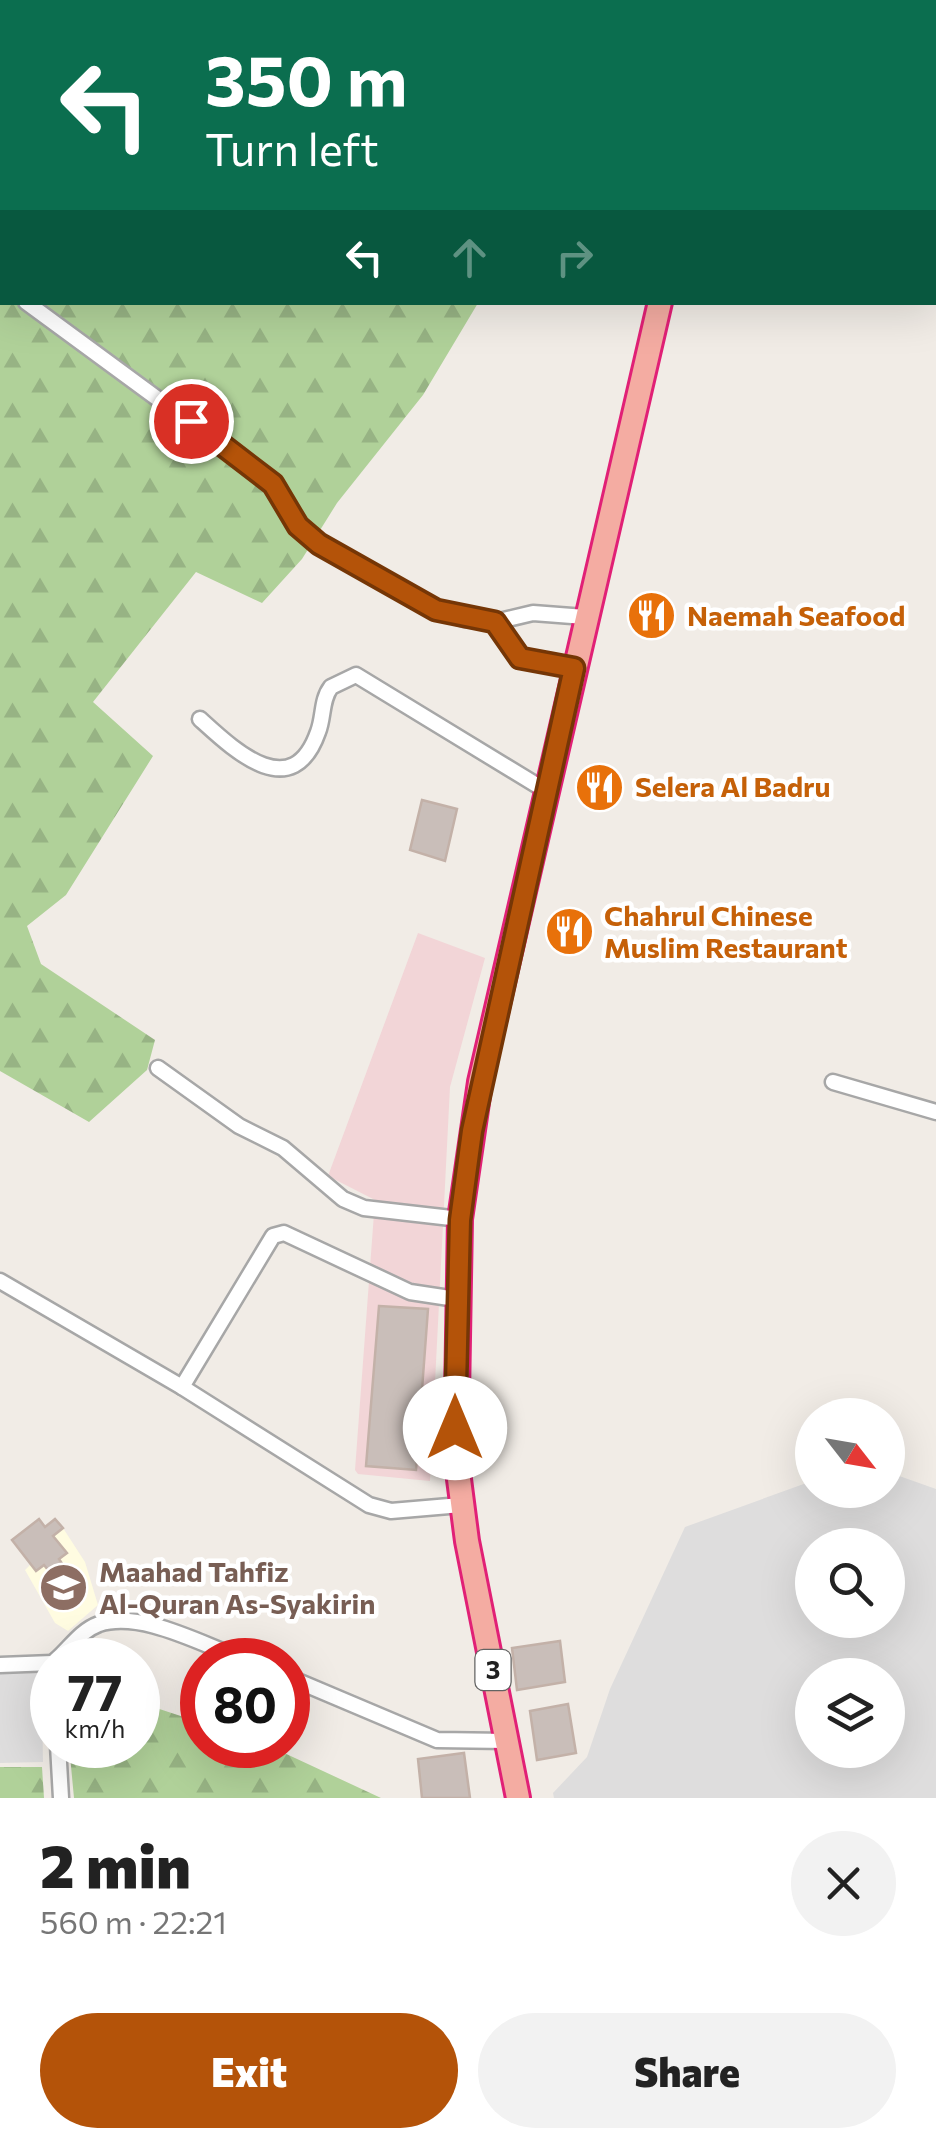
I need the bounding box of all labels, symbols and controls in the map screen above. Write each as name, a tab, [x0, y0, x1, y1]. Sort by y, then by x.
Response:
text: 350 m	[205, 35, 408, 120]
icon: left	[40, 40, 170, 170]
text: Turn left	[205, 120, 379, 175]
icon: left	[337, 230, 392, 285]
icon: ahead	[442, 230, 497, 285]
icon: right	[547, 230, 602, 285]
pin	[149, 379, 234, 464]
icon: arrive	[164, 394, 219, 449]
restaurant icon: Naemah Seafood	[626, 590, 678, 642]
place label: Naemah Seafood	[687, 598, 905, 632]
restaurant icon: Selera Al Badru	[574, 761, 626, 813]
place label: Selera Al Badru	[635, 769, 831, 803]
place label: Chahrul Chinese Muslim Restaurant	[604, 898, 848, 964]
restaurant icon: Chahrul Chinese Muslim Restaurant	[543, 906, 595, 958]
position arrow	[403, 1376, 507, 1480]
north arrow	[795, 1398, 905, 1508]
map controls	[795, 1398, 905, 1768]
button: search	[795, 1528, 905, 1638]
place label: Maahad Tahfiz Al-Quran As-Syakirin	[99, 1554, 375, 1620]
school or university icon: Maahad Tahfiz Al-Quran As-Syakirin	[38, 1562, 90, 1614]
speed limit sign: 80	[180, 1638, 310, 1768]
road number: 3	[476, 1650, 510, 1690]
button: layers	[795, 1658, 905, 1768]
text: 77	[68, 1660, 122, 1721]
text: km/h	[65, 1713, 125, 1743]
text: 2 min	[40, 1827, 191, 1900]
button: close	[791, 1831, 896, 1936]
text: 560 m · 22:21	[40, 1901, 227, 1941]
button: Exit	[40, 2013, 458, 2128]
button: Share	[478, 2013, 896, 2128]

